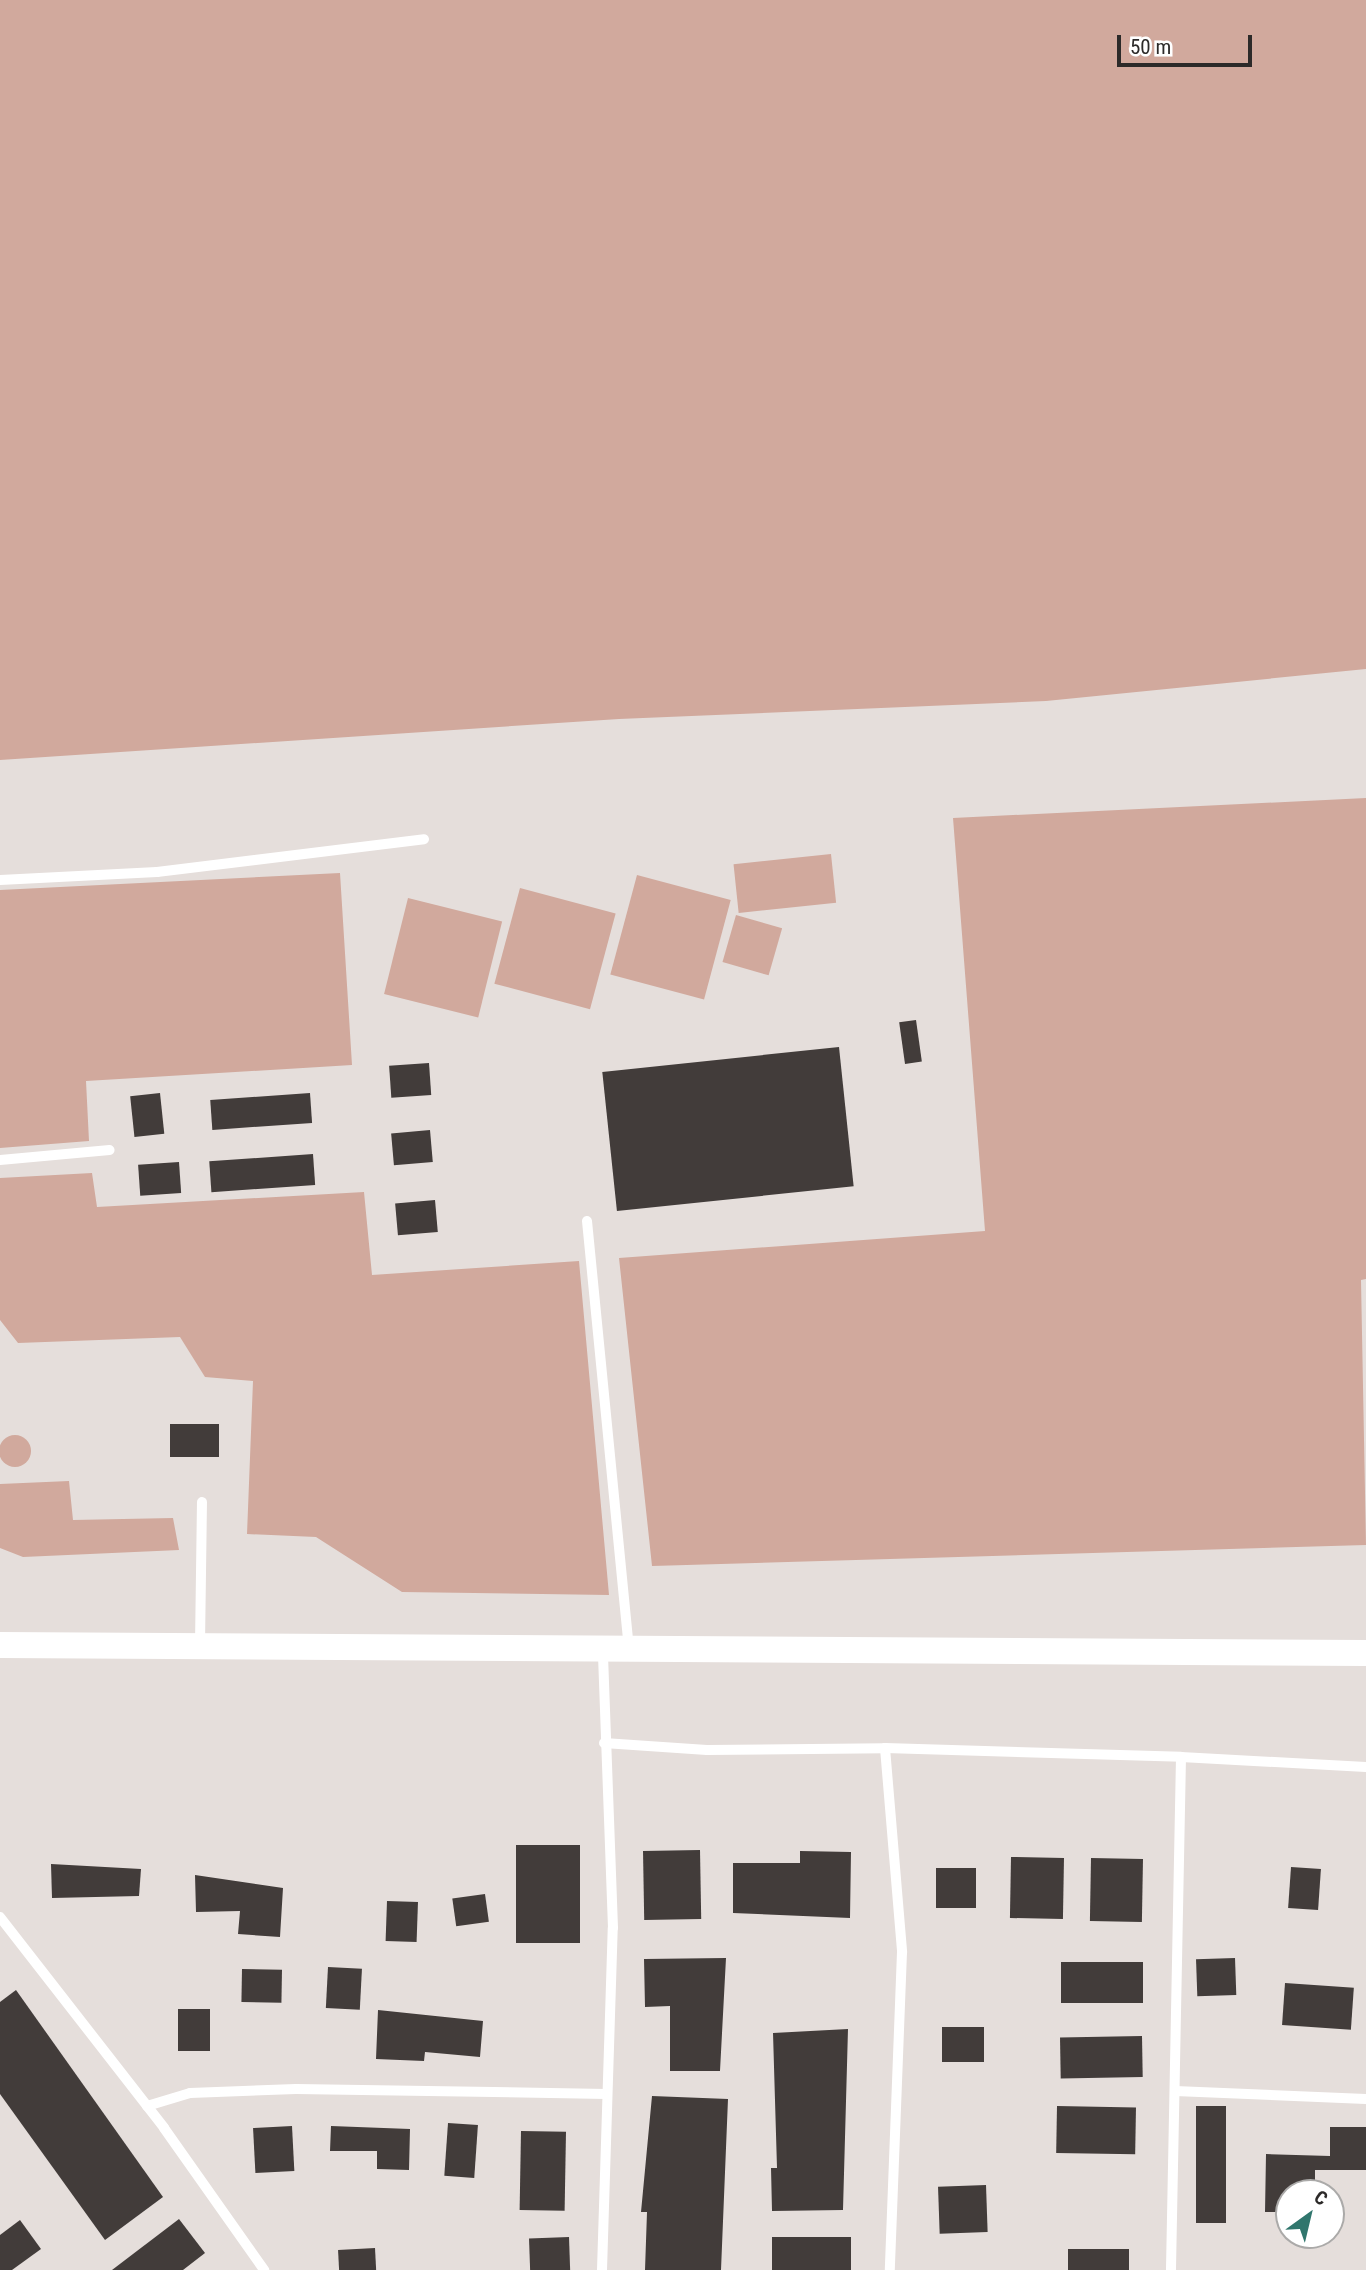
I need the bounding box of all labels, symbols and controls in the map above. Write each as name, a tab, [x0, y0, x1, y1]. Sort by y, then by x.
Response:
scale bar	[1121, 21, 1256, 65]
text: 50 m	[1130, 35, 1171, 59]
north arrow	[1275, 2179, 1345, 2249]
text: С	[1310, 2185, 1332, 2210]

